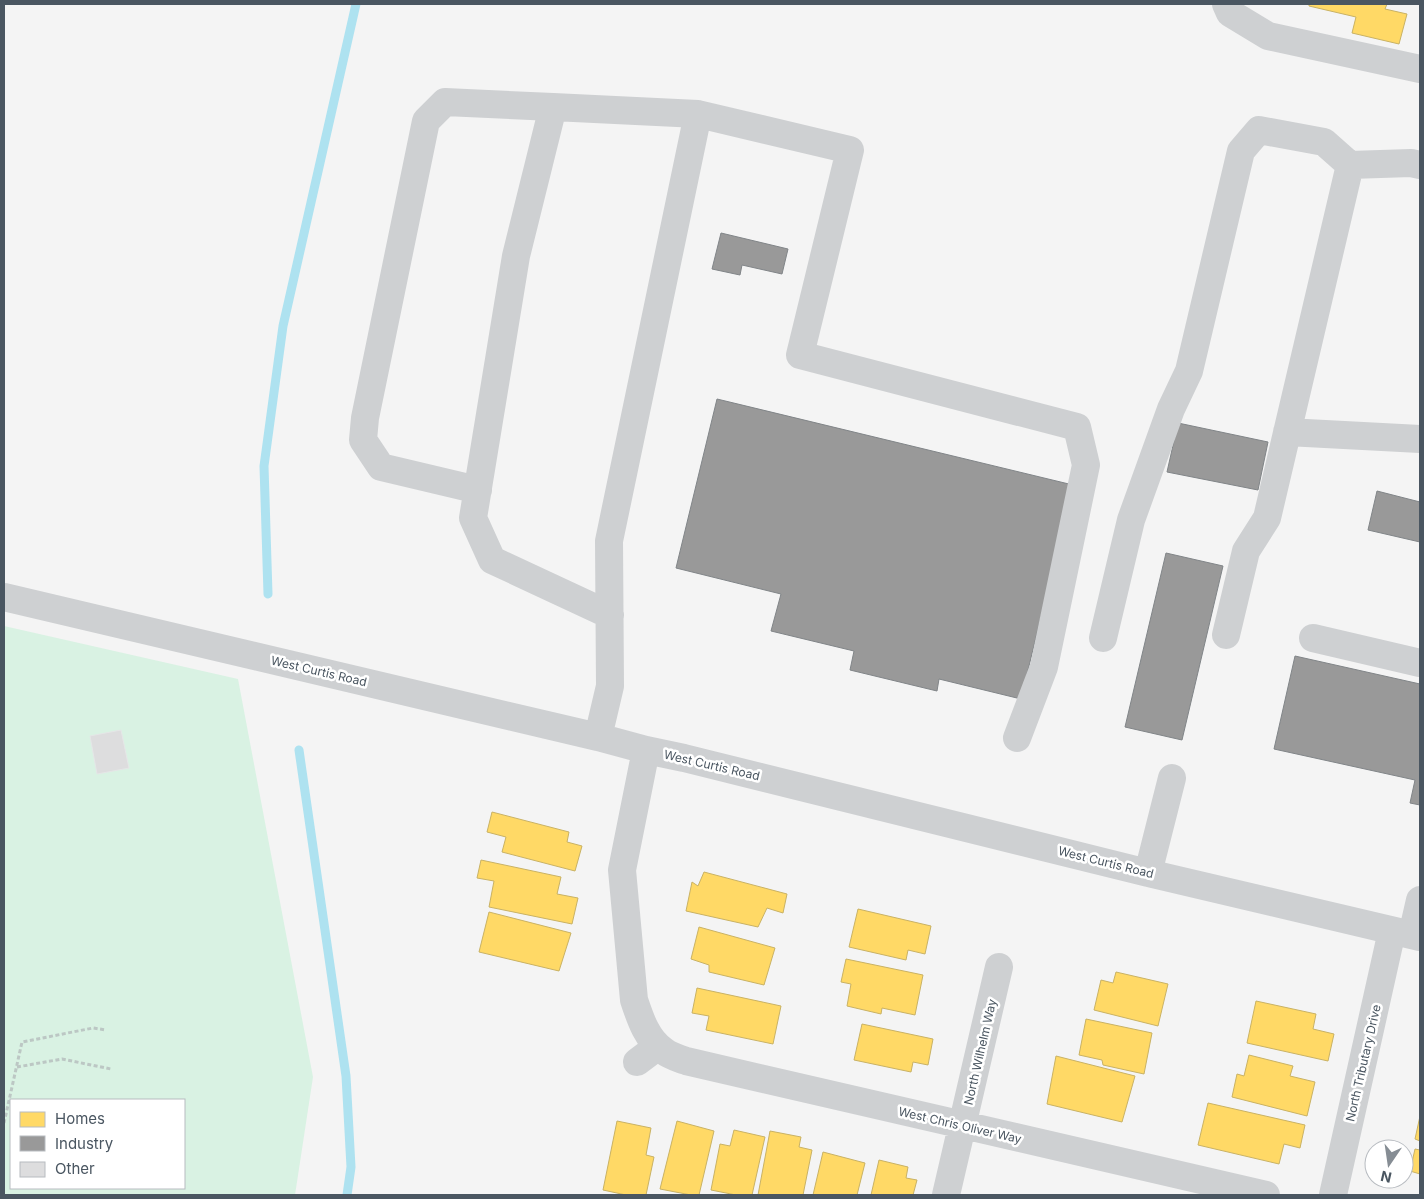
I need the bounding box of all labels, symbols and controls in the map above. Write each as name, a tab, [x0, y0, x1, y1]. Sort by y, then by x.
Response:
street label: West Curtis Road	[270, 653, 368, 689]
street label: West Curtis Road	[663, 747, 761, 783]
street label: West Curtis Road	[1057, 843, 1155, 881]
street label: North Wilhelm Way	[961, 997, 1000, 1106]
street label: North Tributary Drive	[1342, 1003, 1384, 1123]
legend	[10, 1099, 185, 1189]
street label: West Chris Oliver Way	[897, 1104, 1023, 1147]
text: Homes	[55, 1109, 105, 1128]
text: Industry	[55, 1134, 114, 1153]
north arrow	[1364, 1139, 1414, 1189]
text: Other	[55, 1159, 95, 1178]
text: N	[1379, 1168, 1393, 1187]

